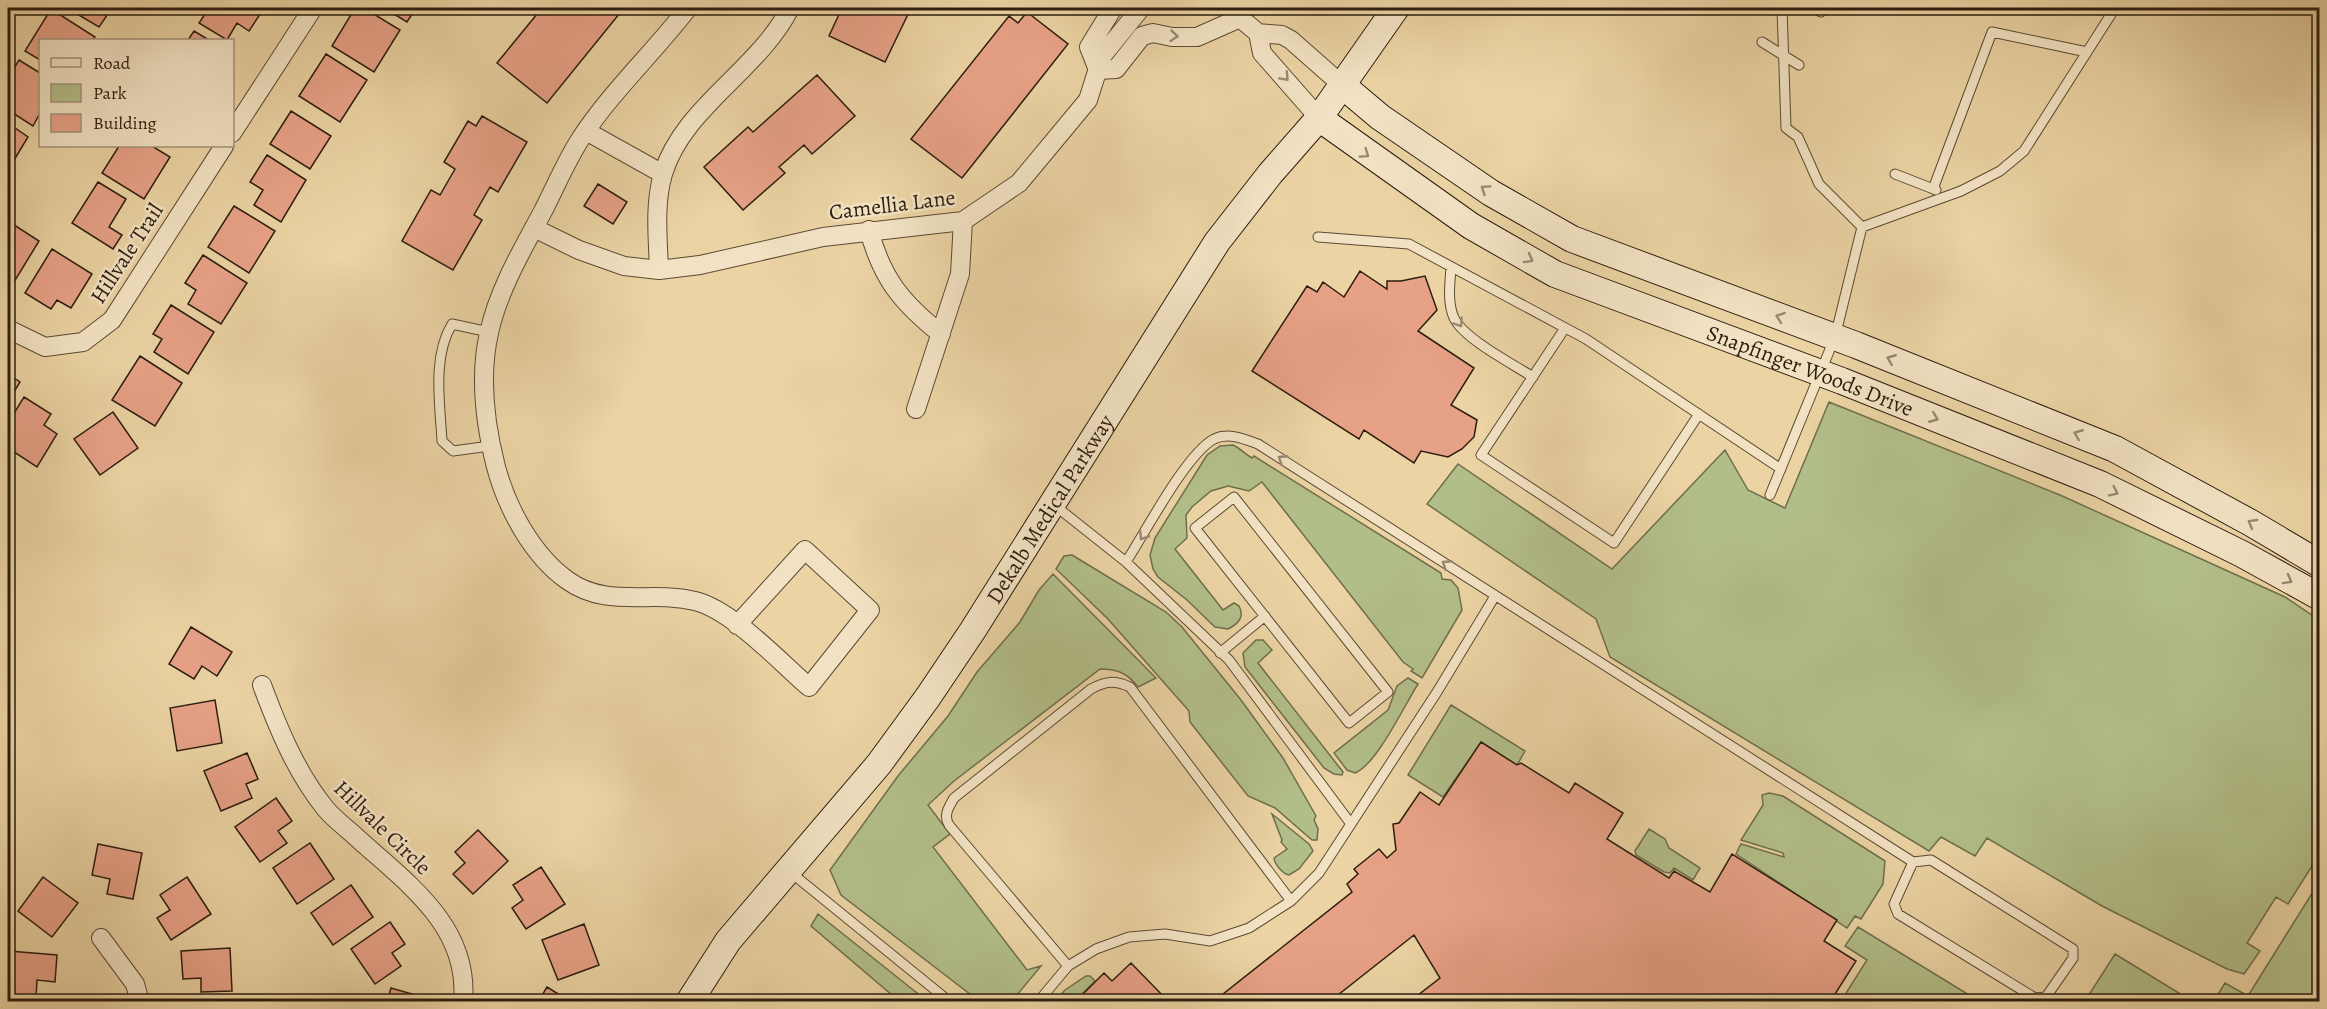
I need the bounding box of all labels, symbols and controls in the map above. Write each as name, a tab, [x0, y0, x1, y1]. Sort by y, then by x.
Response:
one-way arrow	[1169, 29, 1178, 42]
legend	[39, 39, 234, 147]
text: Road	[93, 51, 131, 75]
one-way arrow	[1278, 70, 1289, 81]
text: Park	[93, 81, 127, 105]
text: Building	[93, 111, 157, 135]
one-way arrow	[1359, 147, 1370, 158]
street label: Camellia Lane	[827, 182, 957, 228]
one-way arrow	[1480, 185, 1491, 196]
street label: Hillvale Trail	[83, 198, 170, 310]
one-way arrow	[1523, 252, 1533, 264]
one-way arrow	[1775, 311, 1786, 324]
one-way arrow	[1452, 316, 1463, 327]
street label: Snapfinger Woods Drive	[1702, 318, 1918, 424]
one-way arrow	[1887, 354, 1898, 366]
street label: Dekalb Medical Parkway	[979, 409, 1121, 610]
one-way arrow	[1928, 411, 1939, 423]
one-way arrow	[2074, 429, 2085, 441]
one-way arrow	[1278, 455, 1289, 466]
one-way arrow	[2108, 484, 2119, 496]
one-way arrow	[2248, 519, 2258, 530]
one-way arrow	[1138, 530, 1150, 540]
one-way arrow	[1442, 560, 1453, 571]
one-way arrow	[2282, 573, 2292, 584]
street label: Hillvale Circle	[327, 774, 438, 882]

